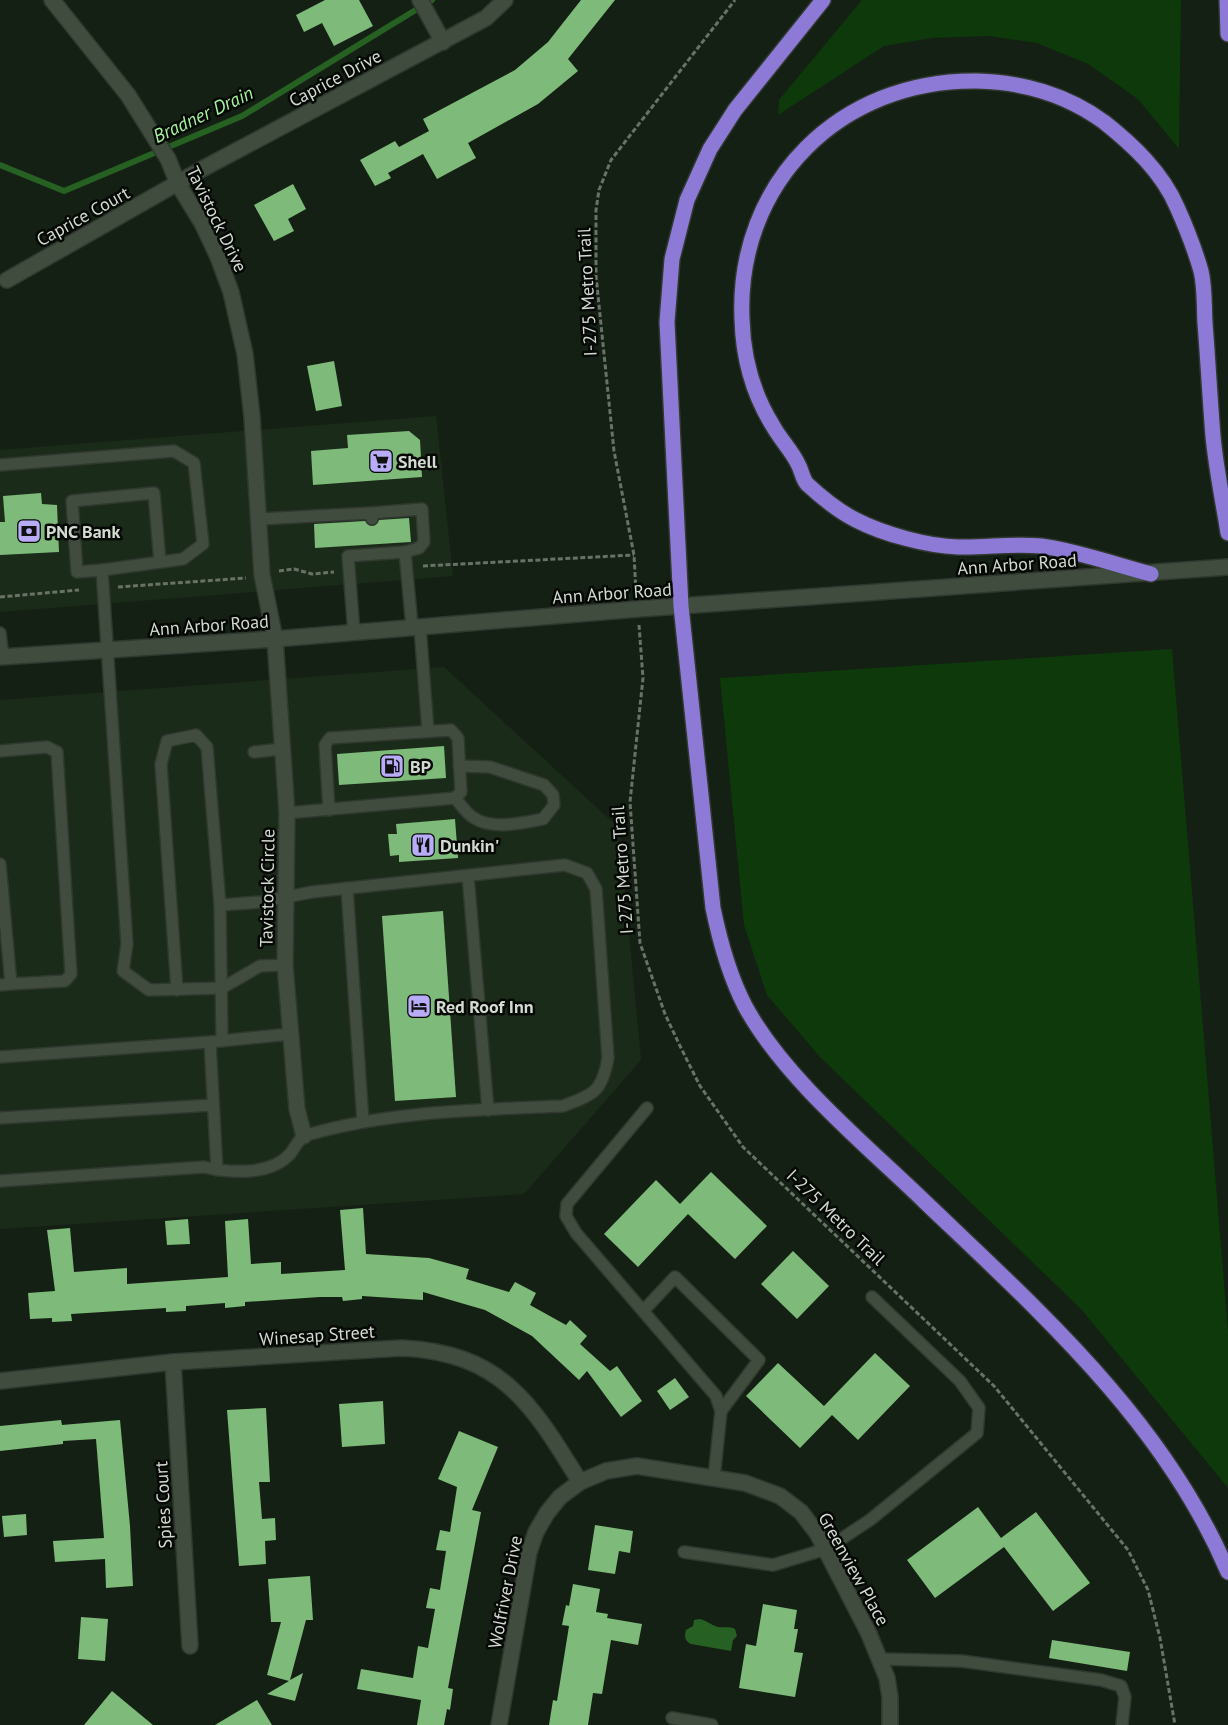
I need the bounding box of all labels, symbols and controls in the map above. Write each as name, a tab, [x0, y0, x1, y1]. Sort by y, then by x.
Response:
street label: Caprice Drive	[285, 44, 385, 112]
water label: Bradner Drain	[149, 80, 257, 148]
street label: Tavistock Drive	[181, 162, 253, 276]
street label: Caprice Court	[32, 181, 134, 251]
street label: I-275 Metro Trail	[572, 226, 602, 357]
supermarket icon: Shell	[368, 448, 394, 474]
place label: Shell	[398, 450, 438, 473]
bank icon: PNC Bank	[16, 518, 42, 544]
place label: PNC Bank	[46, 520, 120, 543]
street label: Ann Arbor Road	[957, 548, 1077, 580]
street label: Ann Arbor Road	[552, 577, 672, 609]
street label: Ann Arbor Road	[149, 609, 269, 641]
fuel station icon: BP	[379, 753, 405, 779]
place label: BP	[410, 755, 431, 778]
street label: I-275 Metro Trail	[606, 804, 638, 935]
street label: Tavistock Circle	[254, 829, 280, 947]
restaurant icon: Dunkin'	[410, 832, 436, 858]
place label: Dunkin'	[440, 834, 499, 857]
hotel icon: Red Roof Inn	[406, 993, 432, 1019]
place label: Red Roof Inn	[436, 995, 534, 1018]
street label: I-275 Metro Trail	[782, 1164, 891, 1270]
street label: Winesap Street	[258, 1319, 376, 1351]
street label: Spies Court	[149, 1461, 177, 1549]
street label: Greenview Place	[813, 1508, 895, 1630]
street label: Wolfriver Drive	[483, 1534, 527, 1650]

